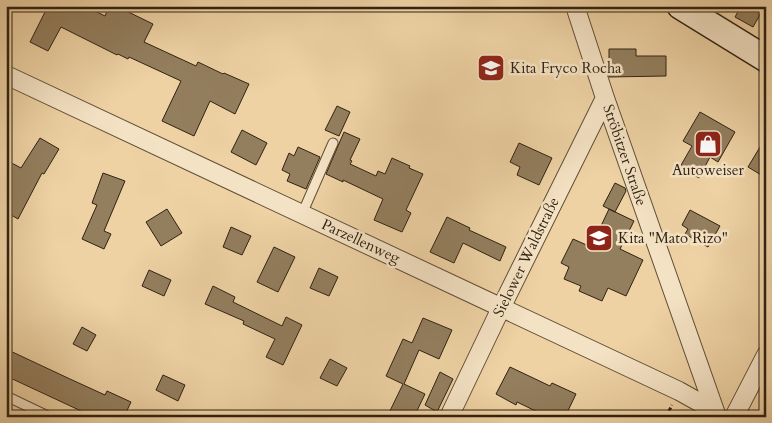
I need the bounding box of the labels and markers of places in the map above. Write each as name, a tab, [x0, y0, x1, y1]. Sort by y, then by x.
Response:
school or university icon: Kita Fryco Rocha	[476, 53, 506, 83]
place label: Kita Fryco Rocha	[510, 58, 622, 78]
shop icon: Autoweiser	[693, 129, 723, 159]
place label: Autoweiser	[672, 160, 745, 180]
school or university icon: Kita "Mato Rizo"	[584, 223, 614, 253]
place label: Kita "Mato Rizo"	[618, 228, 728, 248]

